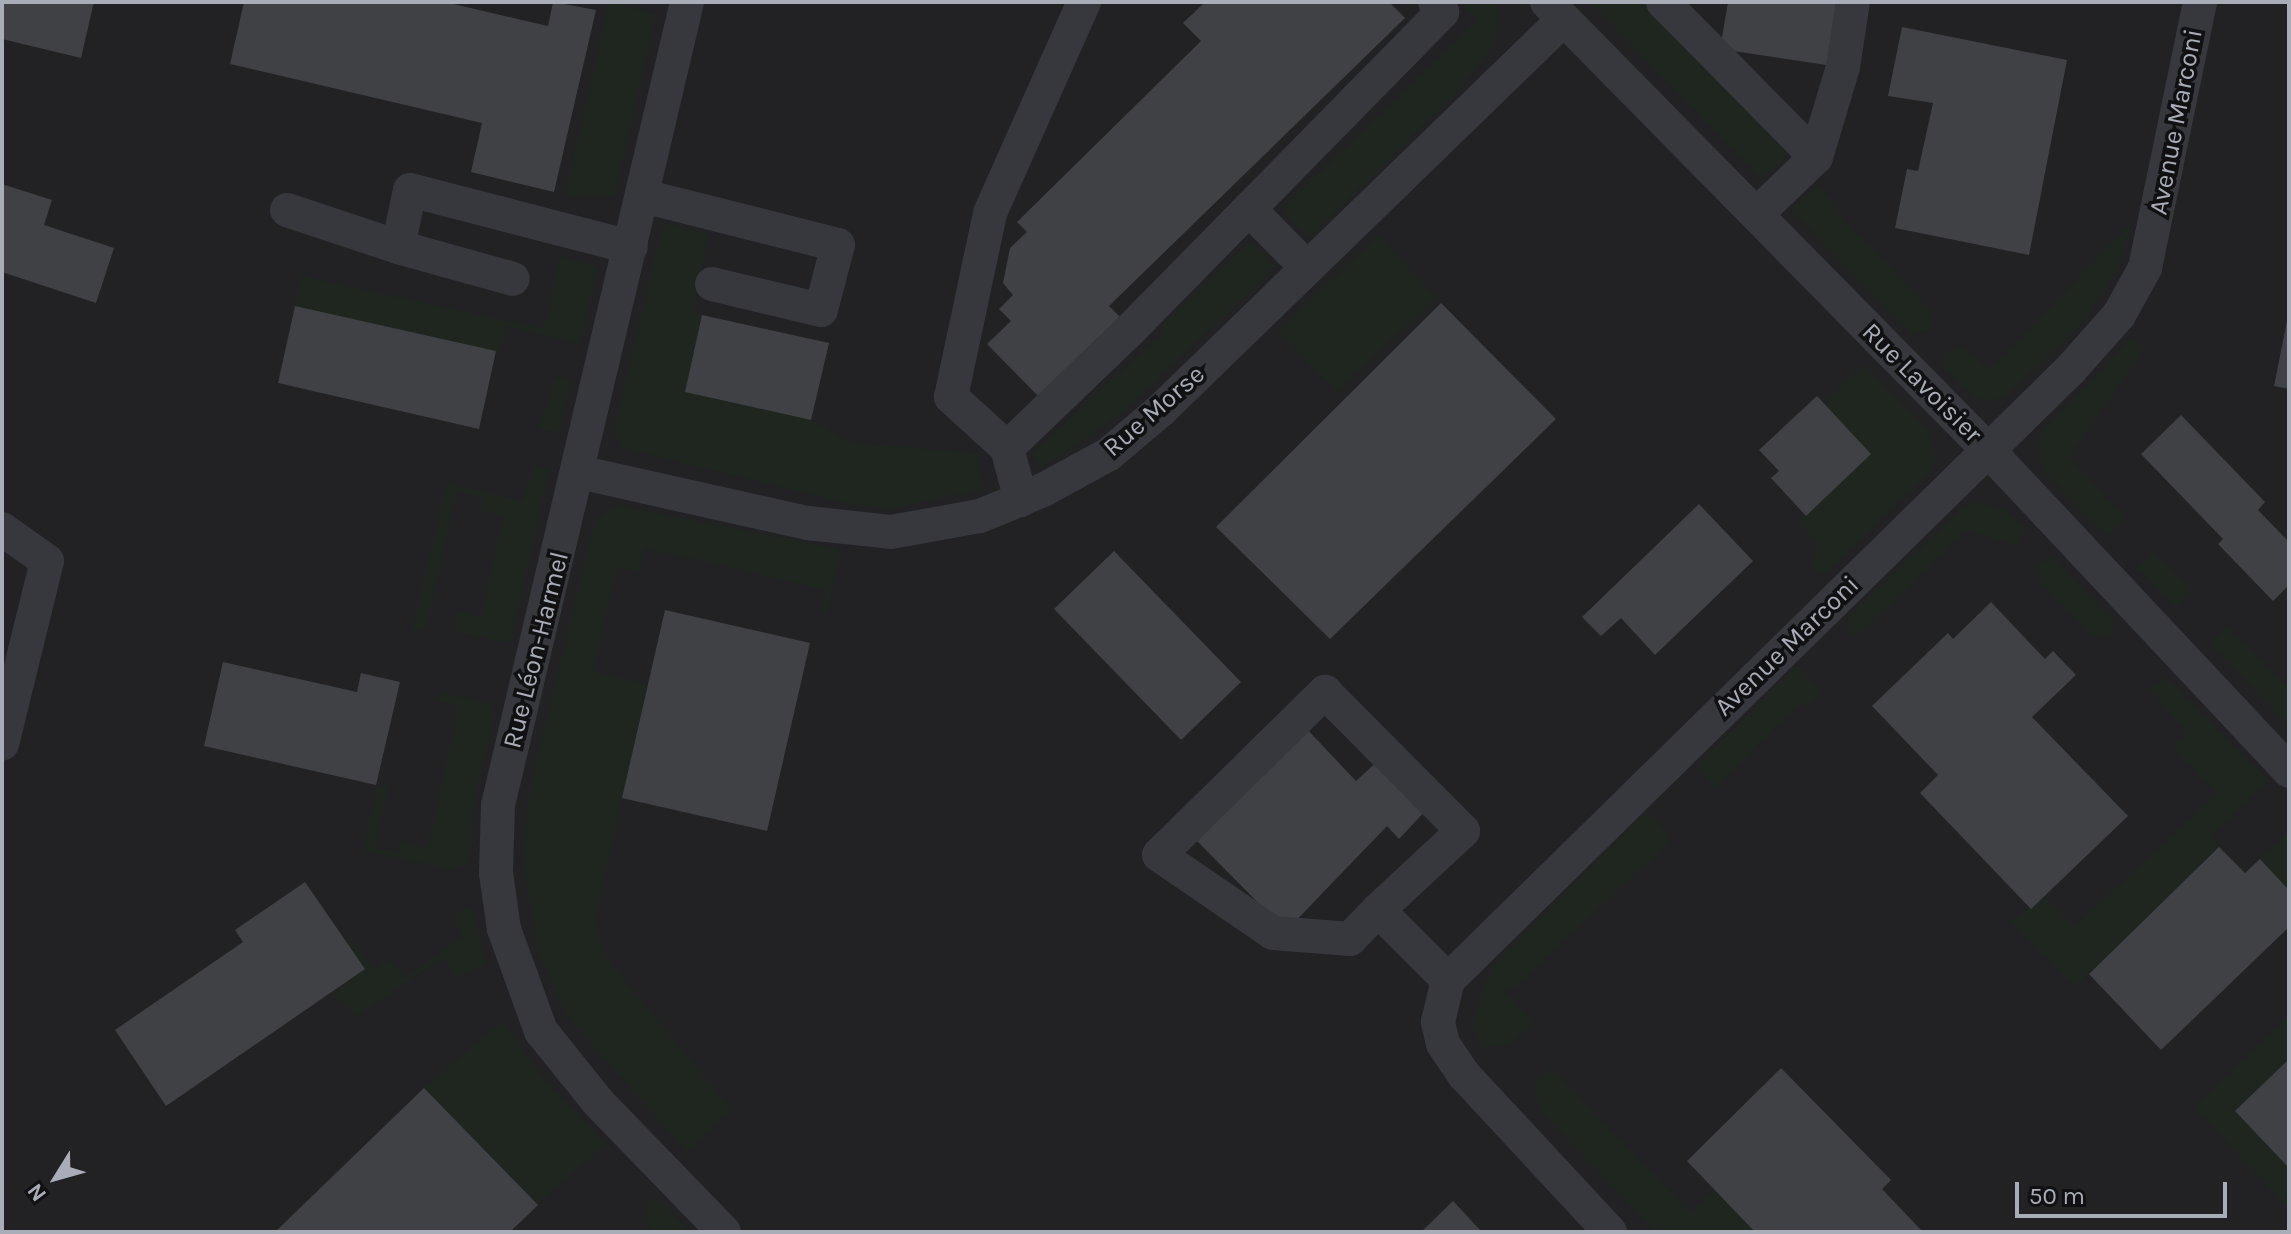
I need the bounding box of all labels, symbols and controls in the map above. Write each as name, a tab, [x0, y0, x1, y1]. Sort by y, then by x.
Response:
street label: Avenue Marconi	[2143, 26, 2209, 218]
street label: Rue Lavoisier	[1856, 317, 1988, 449]
street label: Rue Morse	[1097, 359, 1211, 463]
street label: Rue Léon-Harmel	[496, 548, 576, 752]
street label: Avenue Marconi	[1708, 569, 1866, 723]
north arrow	[16, 1138, 96, 1218]
scale bar	[2019, 1166, 2231, 1216]
text: N	[22, 1178, 52, 1207]
text: 50 m	[2029, 1182, 2085, 1210]

